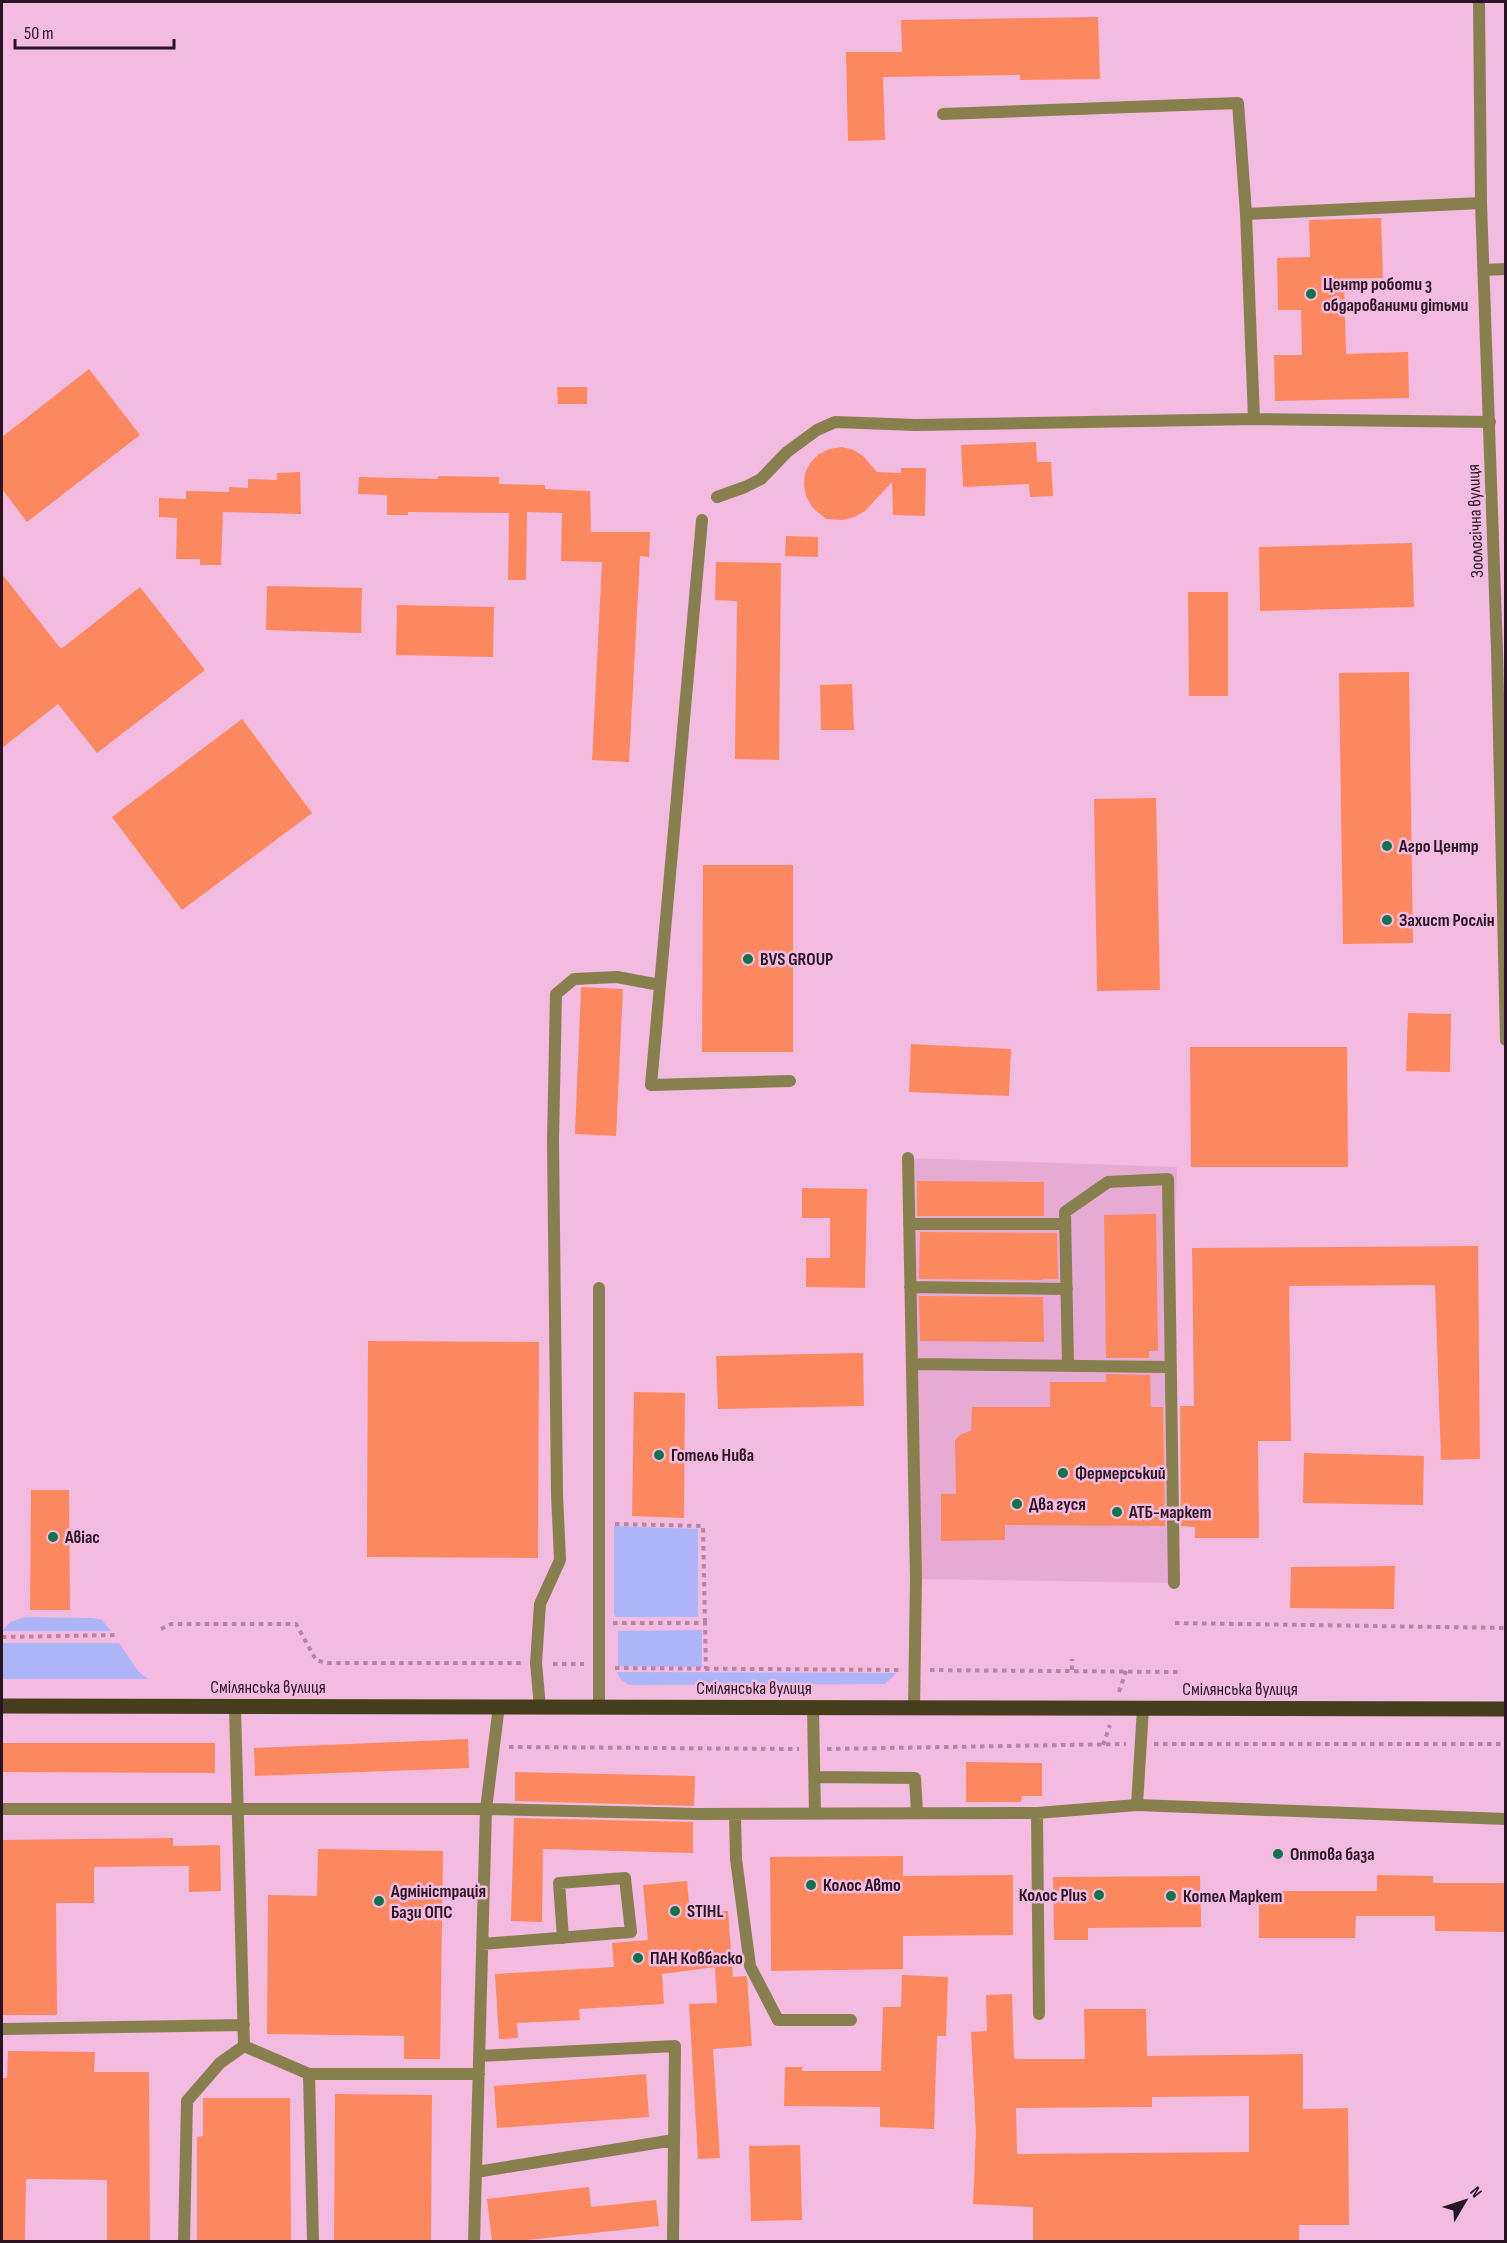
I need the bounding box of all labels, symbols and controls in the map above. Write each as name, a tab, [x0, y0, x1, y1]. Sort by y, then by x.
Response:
scale bar	[15, 12, 174, 50]
text: 50 m	[24, 23, 54, 44]
place label: Центр роботи з обдарованими дітьми	[1323, 274, 1469, 316]
marker: Центр роботи з обдарованими дітьми	[1304, 287, 1318, 301]
street label: Зоологічна вулиця	[1463, 464, 1488, 578]
place label: Агро Центр	[1398, 836, 1479, 857]
marker: Агро Центр	[1380, 839, 1394, 853]
place label: Захист Рослін	[1399, 910, 1495, 931]
marker: Захист Рослін	[1380, 913, 1394, 927]
place label: BVS GROUP	[760, 949, 833, 970]
marker: BVS GROUP	[741, 952, 755, 966]
place label: Готель Нива	[671, 1445, 754, 1466]
marker: Готель Нива	[652, 1448, 666, 1462]
place label: Фермерський	[1075, 1463, 1166, 1484]
marker: Фермерський	[1056, 1466, 1070, 1480]
place label: Два гуся	[1029, 1494, 1086, 1515]
marker: Два гуся	[1010, 1497, 1024, 1511]
place label: АТБ-маркет	[1128, 1502, 1211, 1523]
marker: АТБ-маркет	[1110, 1505, 1124, 1519]
place label: Авіас	[64, 1527, 100, 1548]
marker: Авіас	[46, 1530, 60, 1544]
street label: Смілянська вулиця	[210, 1677, 326, 1698]
street label: Смілянська вулиця	[696, 1678, 812, 1699]
street label: Смілянська вулиця	[1182, 1679, 1298, 1700]
place label: Оптова база	[1290, 1844, 1375, 1865]
marker: Оптова база	[1271, 1847, 1285, 1861]
place label: Колос Авто	[823, 1875, 901, 1896]
marker: Колос Авто	[804, 1878, 818, 1892]
place label: Адміністрація Бази ОПС	[390, 1881, 486, 1923]
place label: Колос Plus	[1019, 1885, 1087, 1906]
place label: Котел Маркет	[1183, 1886, 1282, 1907]
marker: Колос Plus	[1092, 1888, 1106, 1902]
marker: Котел Маркет	[1164, 1889, 1178, 1903]
marker: Адміністрація Бази ОПС	[372, 1894, 386, 1908]
place label: STIHL	[687, 1901, 724, 1922]
marker: STIHL	[668, 1904, 682, 1918]
place label: ПАН Ковбаско	[650, 1948, 743, 1969]
marker: ПАН Ковбаско	[631, 1951, 645, 1965]
north arrow	[1435, 2171, 1495, 2231]
text: N	[1465, 2183, 1486, 2202]

